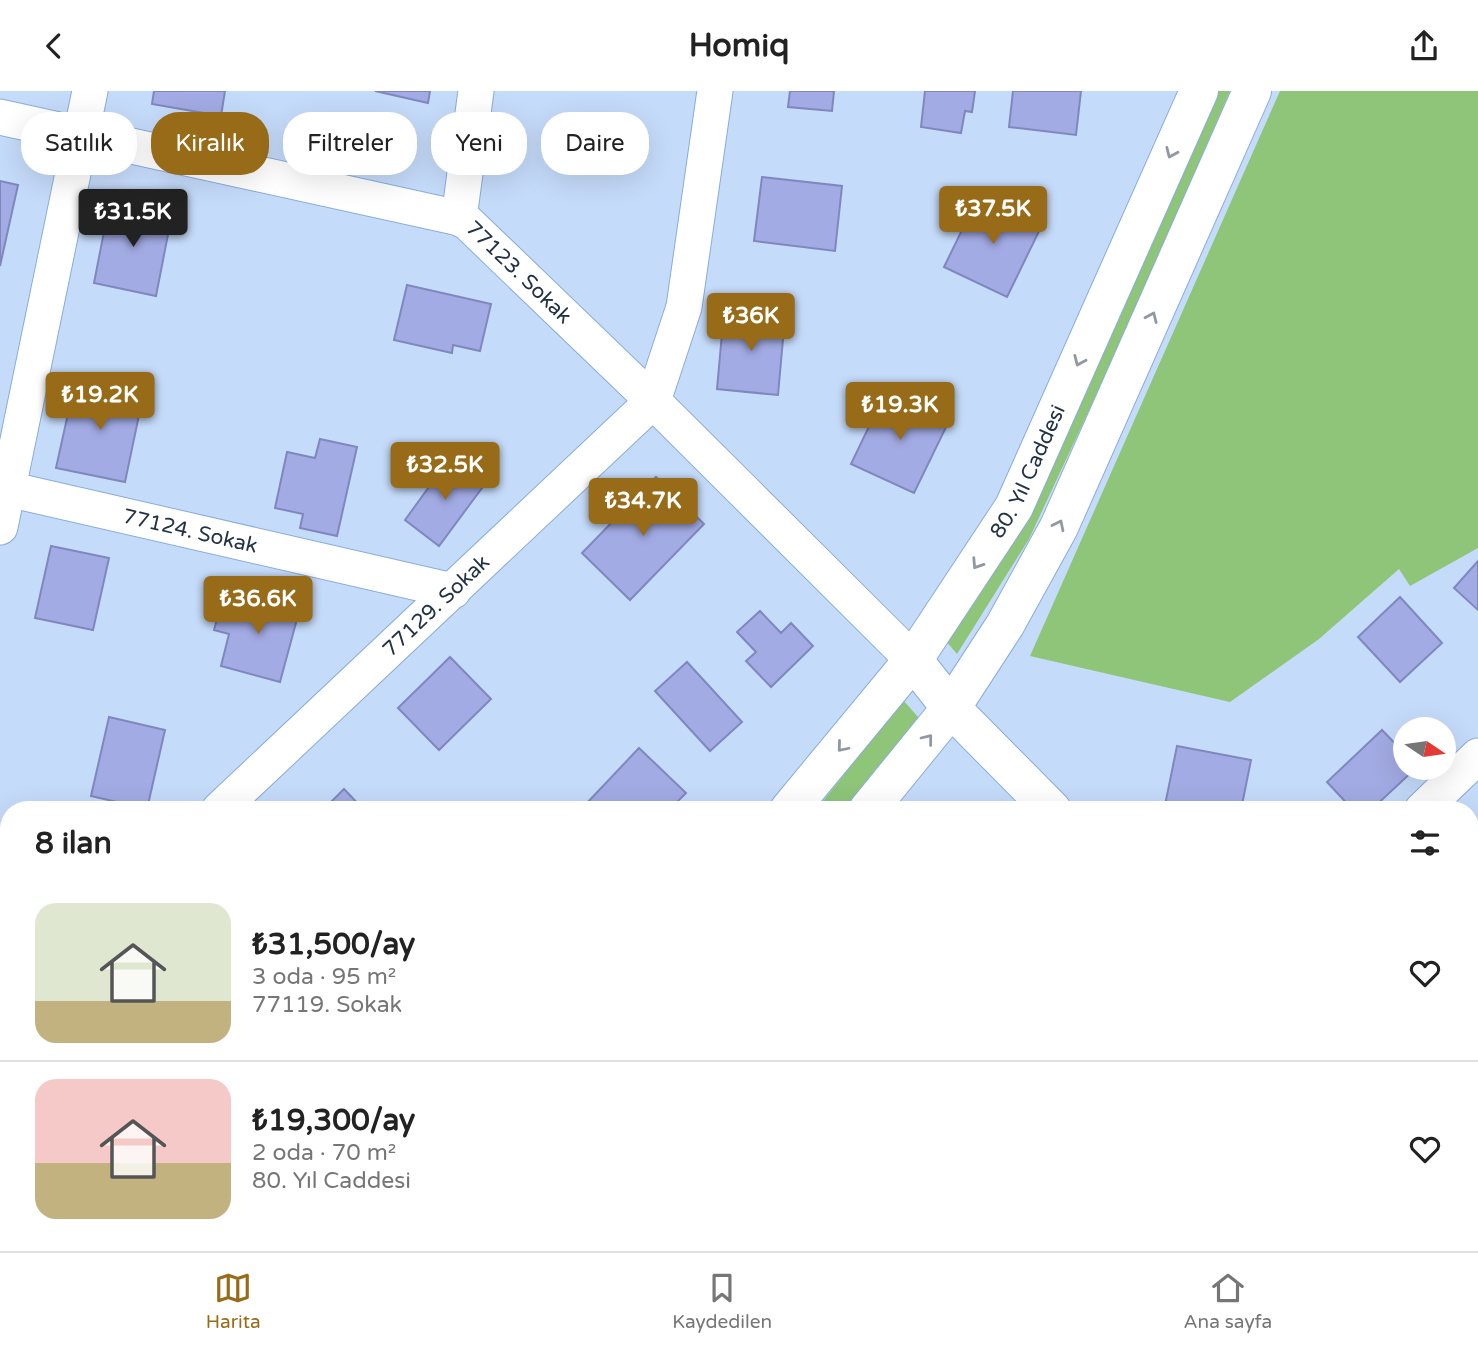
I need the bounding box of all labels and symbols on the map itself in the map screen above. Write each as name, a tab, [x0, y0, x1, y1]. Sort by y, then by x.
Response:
one-way arrow	[1165, 146, 1179, 159]
pin: ₺37.5K	[936, 187, 1050, 246]
pin: ₺31.5K	[76, 190, 190, 249]
street label: 77123. Sokak	[461, 216, 577, 329]
pin: ₺36K	[710, 293, 792, 353]
one-way arrow	[1144, 312, 1158, 324]
one-way arrow	[1073, 354, 1087, 366]
pin: ₺19.2K	[43, 373, 157, 432]
pin: ₺19.3K	[843, 383, 957, 442]
street label: 80. Yıl Caddesi	[985, 401, 1071, 543]
pin: ₺32.5K	[388, 443, 502, 502]
pin: ₺34.7K	[586, 479, 700, 538]
street label: 77124. Sokak	[121, 504, 260, 559]
one-way arrow	[1051, 520, 1065, 532]
street label: 77129. Sokak	[378, 550, 495, 662]
one-way arrow	[972, 556, 985, 569]
pin: ₺36.6K	[201, 577, 315, 636]
north arrow	[1393, 717, 1456, 781]
one-way arrow	[919, 734, 932, 747]
one-way arrow	[837, 739, 850, 751]

